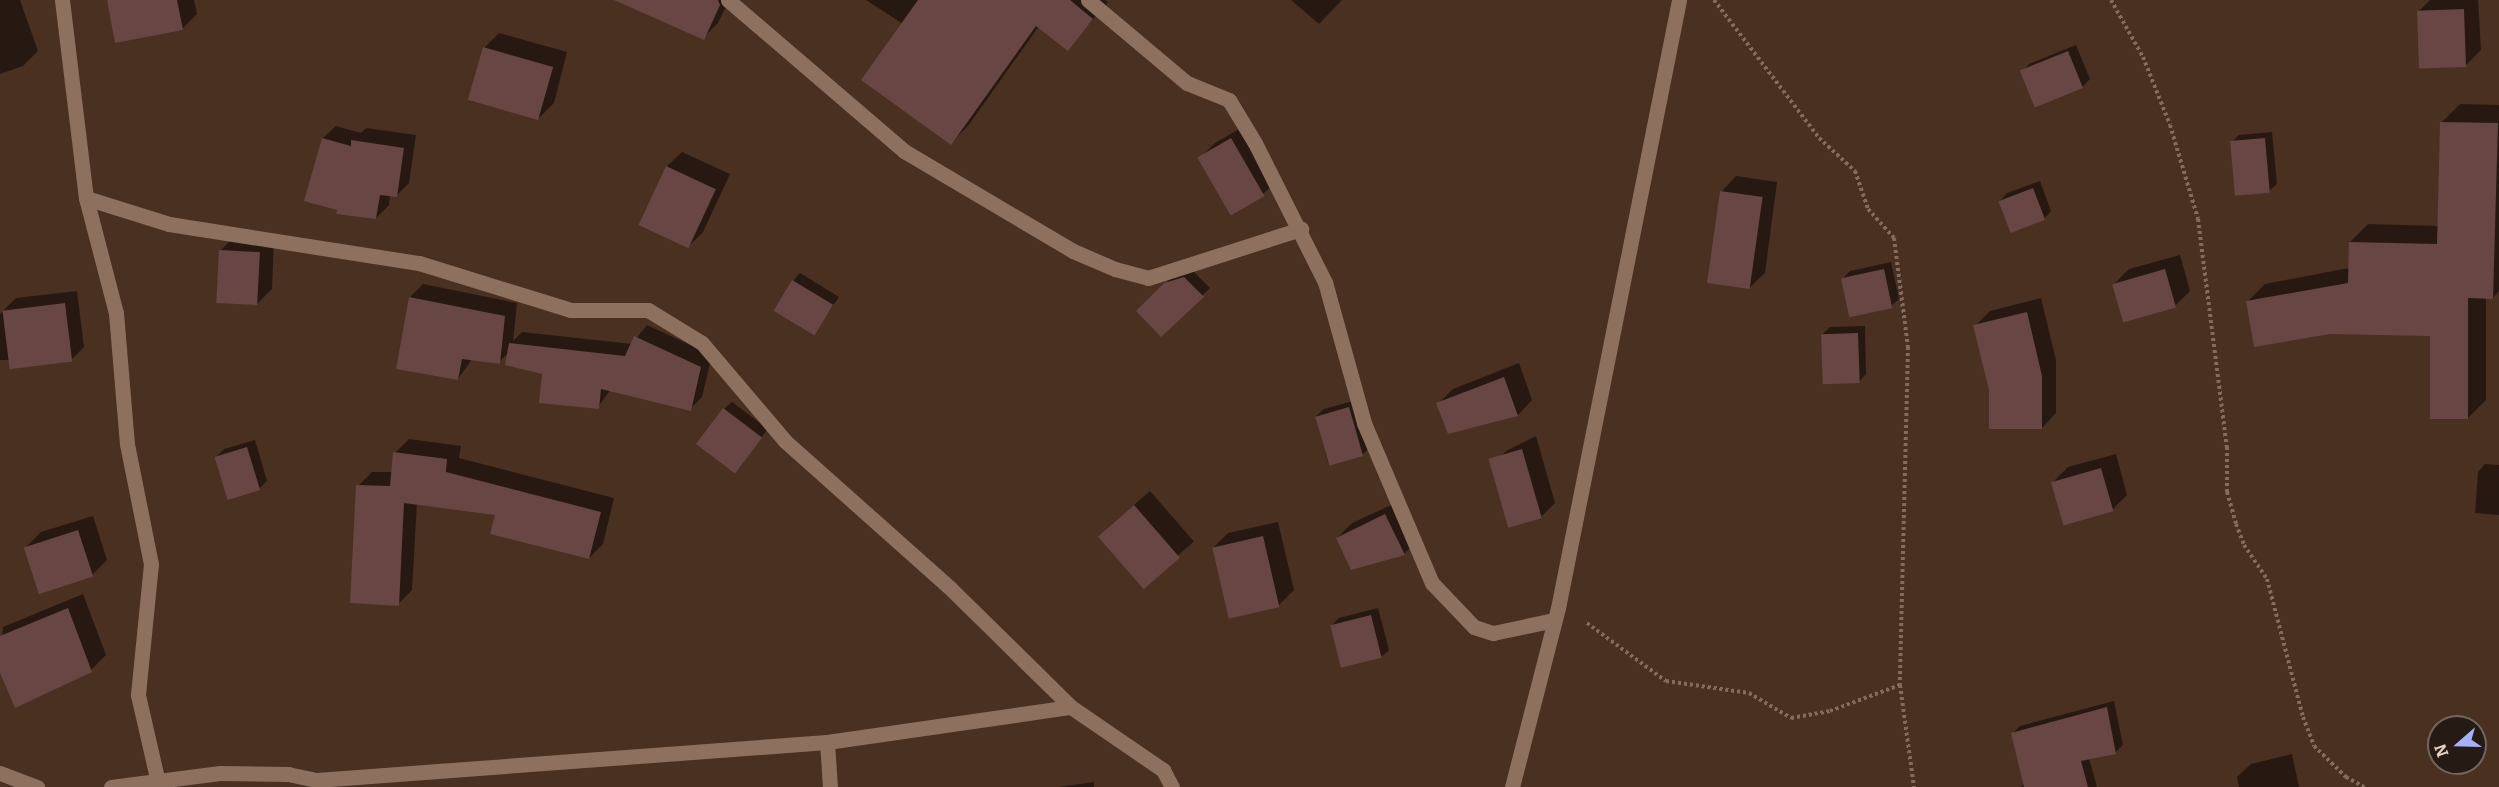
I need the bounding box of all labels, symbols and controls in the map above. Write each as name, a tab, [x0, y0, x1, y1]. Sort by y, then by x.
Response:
north arrow	[2427, 715, 2487, 775]
text: N	[2430, 742, 2453, 760]

